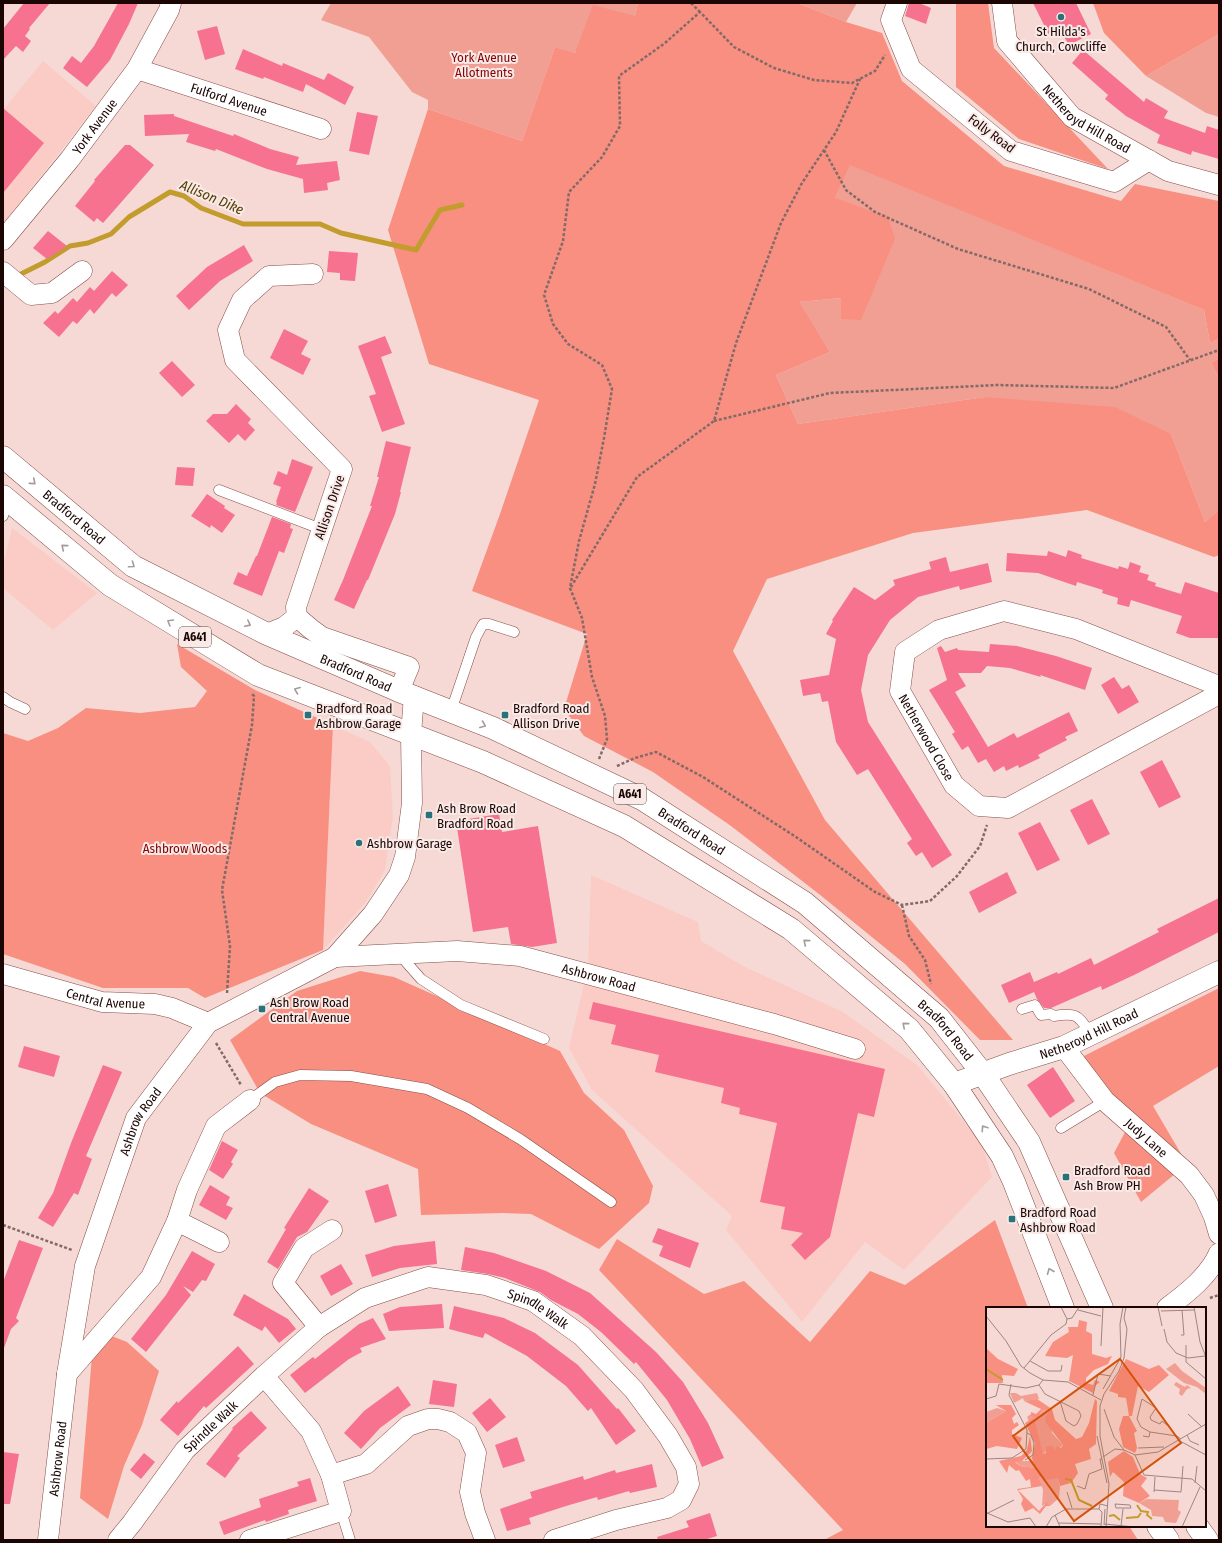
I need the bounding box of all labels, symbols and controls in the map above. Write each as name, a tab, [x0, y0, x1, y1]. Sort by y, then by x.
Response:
marker: St Hilda's Church, Cowcliffe	[1056, 12, 1066, 22]
place label: St Hilda's Church, Cowcliffe	[1016, 24, 1106, 54]
park label: York Avenue Allotments	[451, 50, 517, 80]
street label: Fulford Avenue	[189, 80, 269, 119]
street label: Netheroyd Hill Road	[1039, 82, 1133, 156]
street label: York Avenue	[69, 96, 120, 157]
street label: Folly Road	[965, 111, 1018, 156]
water label: Allison Dike	[177, 176, 246, 219]
street label: Allison Drive	[312, 473, 347, 541]
one-way arrow	[28, 477, 35, 484]
street label: Bradford Road	[40, 487, 108, 547]
one-way arrow	[62, 545, 69, 552]
one-way arrow	[128, 560, 135, 567]
one-way arrow	[167, 619, 174, 626]
one-way arrow	[244, 619, 251, 627]
road number: A641	[179, 627, 211, 647]
street label: Bradford Road	[318, 651, 394, 695]
one-way arrow	[293, 686, 300, 694]
street label: Netherwood Close	[895, 692, 957, 783]
place label: Bradford Road Ashbrow Garage	[316, 701, 401, 731]
place label: Bradford Road Allison Drive	[513, 701, 589, 731]
marker: Bradford Road Ashbrow Garage	[303, 710, 313, 720]
marker: Bradford Road Allison Drive	[500, 710, 510, 720]
one-way arrow	[480, 720, 487, 728]
road number: A641	[614, 784, 646, 804]
place label: Ash Brow Road Bradford Road	[437, 801, 516, 831]
street label: Bradford Road	[655, 804, 728, 858]
marker: Ash Brow Road Bradford Road	[424, 810, 434, 820]
place label: Ashbrow Garage	[367, 836, 452, 851]
marker: Ashbrow Garage	[354, 838, 364, 848]
park label: Ashbrow Woods	[143, 841, 228, 856]
one-way arrow	[803, 939, 810, 946]
street label: Ashbrow Road	[560, 961, 637, 995]
street label: Central Avenue	[64, 985, 145, 1012]
place label: Ash Brow Road Central Avenue	[270, 995, 350, 1025]
street label: Bradford Road	[915, 996, 976, 1063]
marker: Ash Brow Road Central Avenue	[257, 1004, 267, 1014]
street label: Netheroyd Hill Road	[1038, 1005, 1141, 1062]
one-way arrow	[902, 1023, 910, 1030]
street label: Ashbrow Road	[117, 1084, 165, 1157]
street label: Judy Lane	[1122, 1115, 1170, 1161]
one-way arrow	[982, 1126, 989, 1133]
place label: Bradford Road Ash Brow PH	[1074, 1163, 1150, 1193]
marker: Bradford Road Ash Brow PH	[1061, 1172, 1071, 1182]
place label: Bradford Road Ashbrow Road	[1020, 1205, 1096, 1235]
marker: Bradford Road Ashbrow Road	[1007, 1214, 1017, 1224]
one-way arrow	[1046, 1268, 1054, 1275]
street label: Spindle Walk	[506, 1286, 572, 1333]
inset map	[986, 1307, 1206, 1527]
street label: Spindle Walk	[181, 1397, 242, 1455]
street label: Ashbrow Road	[46, 1420, 70, 1497]

